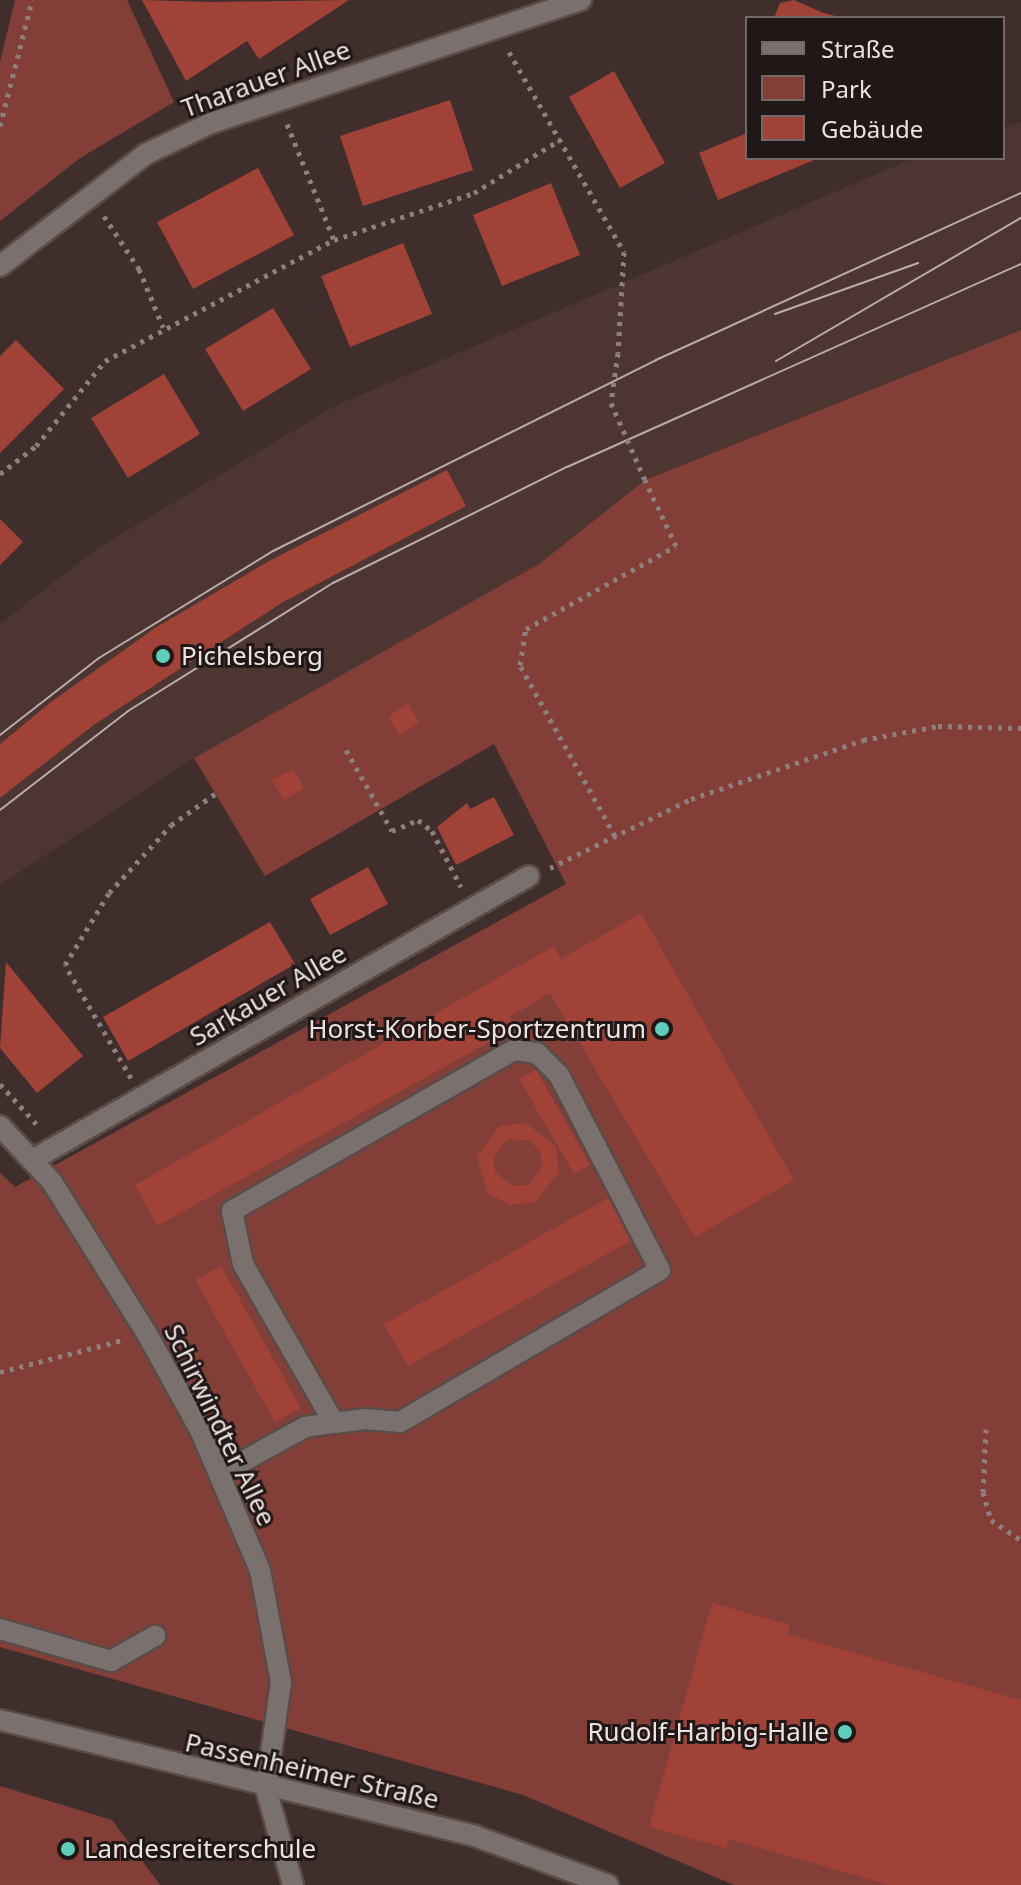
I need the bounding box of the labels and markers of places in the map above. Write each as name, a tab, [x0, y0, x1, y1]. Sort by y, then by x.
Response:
place label: Pichelsberg	[181, 640, 323, 672]
marker: Pichelsberg	[152, 645, 174, 667]
place label: Horst-Korber-Sportzentrum	[308, 1013, 646, 1045]
marker: Horst-Korber-Sportzentrum	[653, 1020, 671, 1038]
place label: Rudolf-Harbig-Halle	[587, 1716, 829, 1748]
marker: Rudolf-Harbig-Halle	[836, 1723, 854, 1741]
place label: Landesreiterschule	[84, 1833, 316, 1865]
marker: Landesreiterschule	[59, 1840, 77, 1858]

